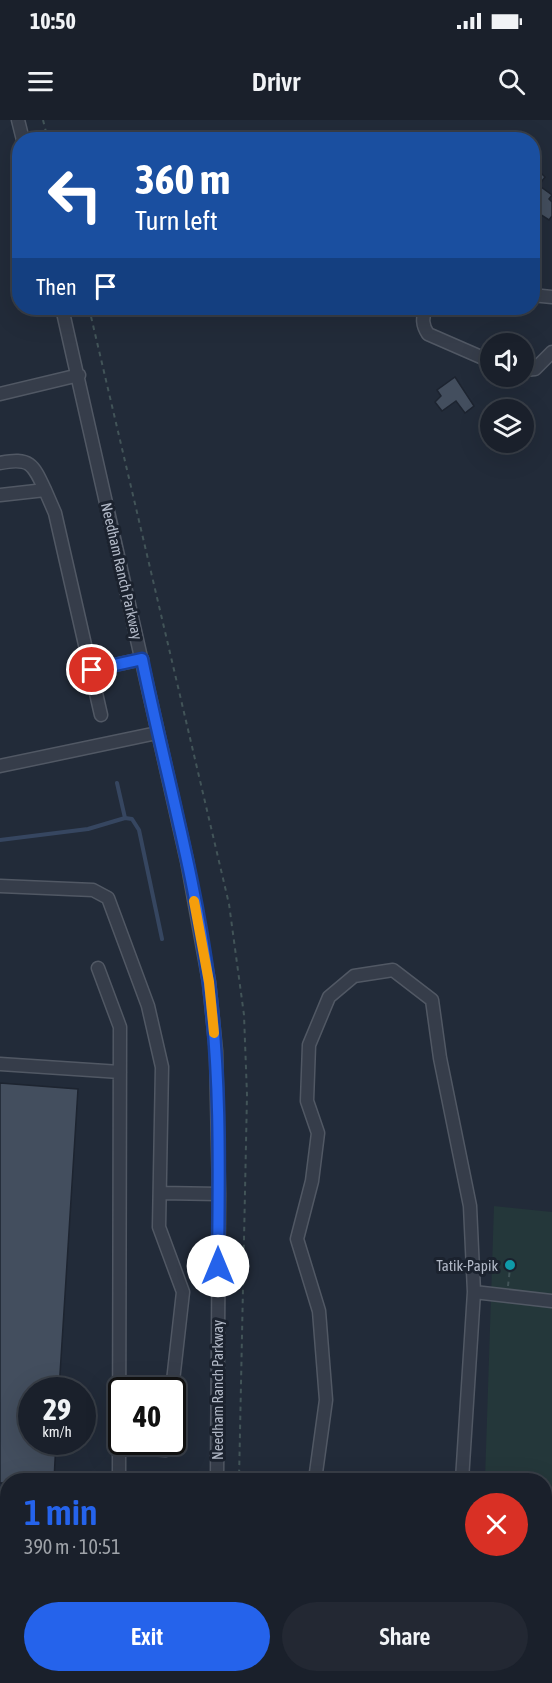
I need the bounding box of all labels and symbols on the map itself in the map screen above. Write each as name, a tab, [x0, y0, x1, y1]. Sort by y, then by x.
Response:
street label: Needham Ranch Parkway	[98, 501, 146, 641]
pin	[66, 644, 117, 695]
position arrow	[186, 1234, 250, 1298]
place label: Tatik-Papik	[436, 1257, 498, 1274]
marker: Tatik-Papik	[503, 1258, 517, 1272]
street label: Needham Ranch Parkway	[209, 1320, 226, 1460]
speed limit sign: 40	[108, 1377, 186, 1455]

